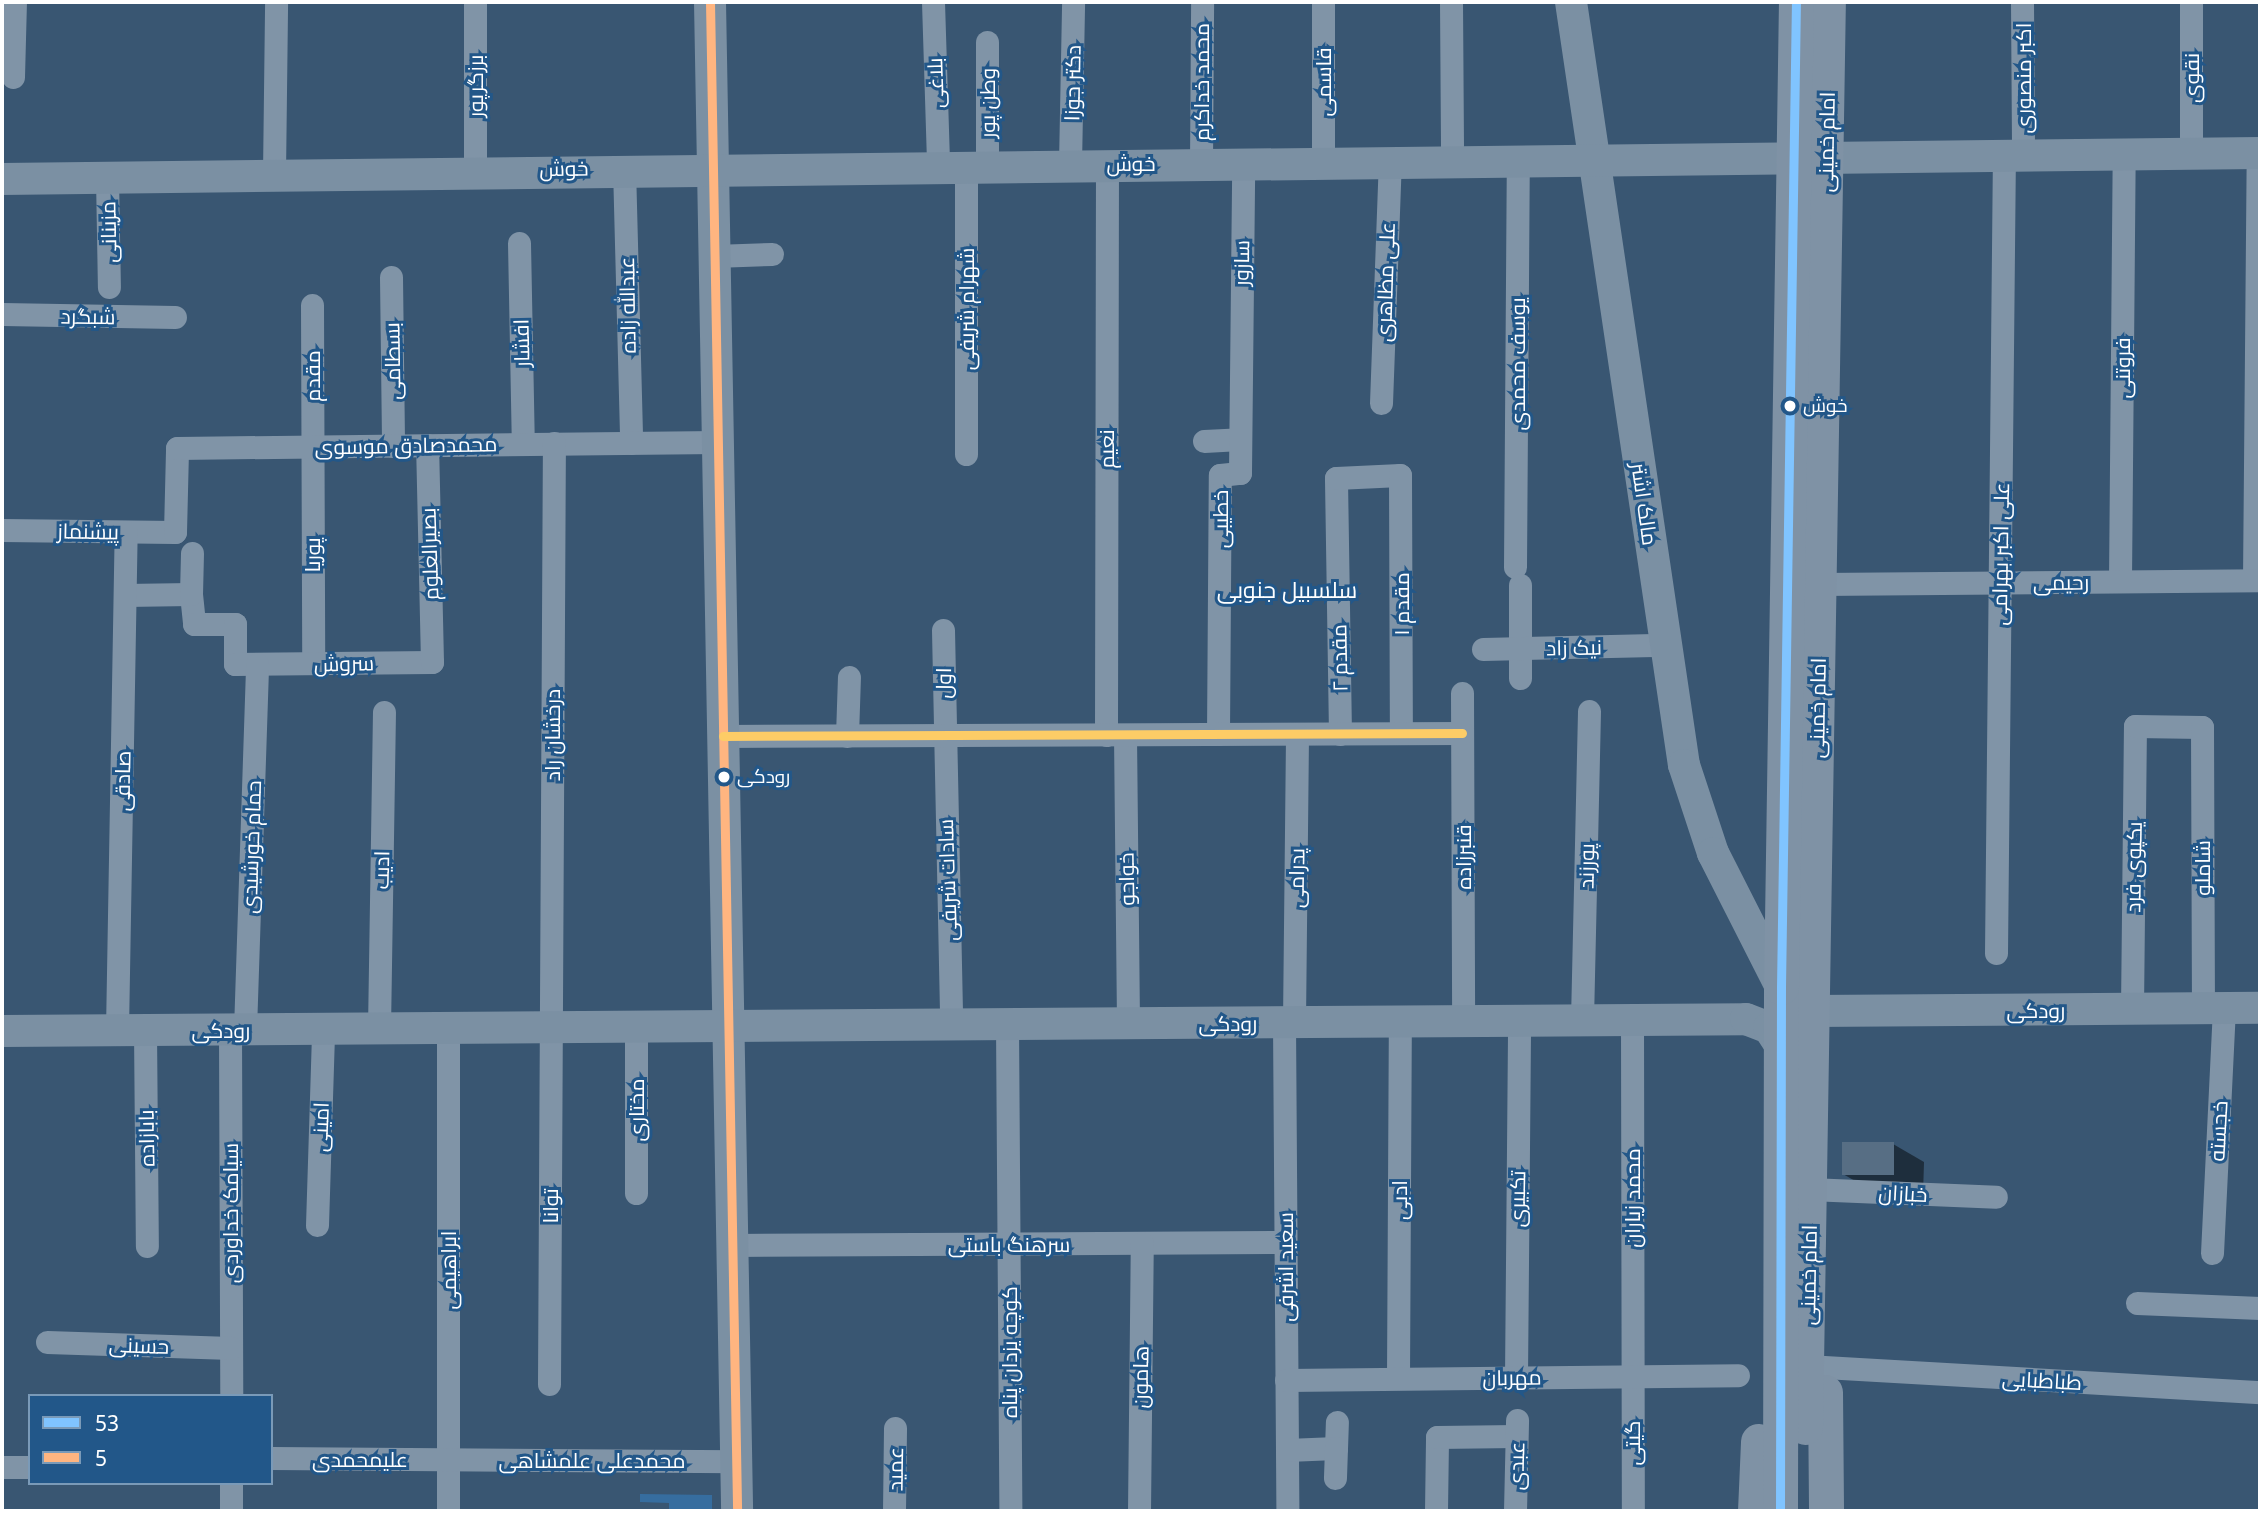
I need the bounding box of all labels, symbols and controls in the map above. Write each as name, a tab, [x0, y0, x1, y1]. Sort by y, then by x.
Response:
street label: محمد خداکرم	[1188, 23, 1214, 141]
street label: اکبر منصوری	[2010, 23, 2036, 133]
street label: دکتر جوزا	[1059, 45, 1085, 121]
street label: قاسمی	[1310, 47, 1336, 117]
street label: نقوی	[2178, 53, 2204, 103]
street label: برزگرپور	[462, 55, 488, 117]
street label: بلاغی	[922, 57, 948, 109]
street label: وطن پور	[974, 68, 1000, 138]
street label: امام خمینی	[1813, 91, 1839, 193]
street label: خوش	[1106, 150, 1156, 176]
street label: خوش	[539, 155, 589, 181]
street label: مزینانی	[95, 201, 121, 263]
street label: علی مظاهری	[1370, 222, 1400, 342]
street label: سازور	[1228, 240, 1254, 286]
street label: شهرام شریفی	[953, 248, 979, 370]
street label: عبدالله زاده	[614, 256, 640, 354]
street label: یوسف محمدی	[1504, 297, 1530, 431]
street label: شبگرد	[60, 303, 116, 329]
street label: افشار	[508, 319, 534, 367]
street label: بسطامی	[379, 322, 405, 400]
street label: فروتنی	[2109, 338, 2135, 398]
street label: مقدم	[299, 350, 325, 402]
place label: خوش	[1803, 395, 1848, 417]
marker: خوش	[1783, 399, 1797, 413]
street label: نعیم	[1093, 430, 1119, 468]
street label: محمدصادق موسوی	[314, 431, 498, 459]
street label: مالک اشتر	[1627, 461, 1663, 547]
street label: علی اکبر بهرامی	[1986, 482, 2014, 626]
street label: خطیبی	[1207, 490, 1233, 548]
street label: بصیرالعلوم	[415, 507, 443, 601]
street label: پیشنماز	[57, 518, 119, 544]
street label: پوریا	[299, 537, 325, 573]
street label: رحیمی	[2033, 569, 2089, 595]
street label: مقدم ۱	[1388, 572, 1414, 636]
district label: سلسبیل جنوبی	[1217, 575, 1357, 603]
street label: مقدم ۲	[1326, 624, 1352, 692]
street label: نیک زاد	[1546, 634, 1602, 660]
street label: سروش	[314, 650, 374, 676]
street label: امام خمینی	[1804, 657, 1830, 759]
street label: اول	[930, 667, 956, 699]
street label: درخشان راد	[539, 689, 565, 781]
street label: صادقی	[109, 750, 135, 812]
place label: رودکی	[737, 766, 790, 788]
marker: رودکی	[717, 770, 731, 784]
street label: حمام خورشیدی	[236, 780, 266, 914]
street label: سادات شریفی	[932, 818, 962, 942]
street label: یکپوی فرد	[2120, 821, 2146, 913]
street label: قنبرزاده	[1450, 825, 1476, 889]
street label: شاملو	[2189, 840, 2215, 896]
street label: پورزند	[1573, 843, 1599, 889]
street label: پدرامی	[1283, 848, 1309, 908]
street label: ادیب	[368, 851, 394, 889]
street label: خواجو	[1113, 852, 1139, 906]
street label: رودکی	[2007, 997, 2065, 1023]
street label: رودکی	[1199, 1010, 1257, 1036]
street label: رودکی	[192, 1017, 250, 1043]
street label: مختاری	[623, 1079, 649, 1141]
street label: خجسته	[2204, 1100, 2232, 1162]
street label: امینی	[307, 1102, 333, 1152]
street label: بابازاده	[133, 1109, 159, 1167]
street label: سیامک خداوردی	[217, 1143, 243, 1283]
street label: محمد زیاران	[1619, 1148, 1645, 1248]
street label: تکبیری	[1504, 1170, 1530, 1228]
street label: خبازان	[1878, 1179, 1928, 1207]
street label: ادبی	[1386, 1180, 1412, 1220]
street label: توانا	[537, 1188, 563, 1224]
street label: سعید اشرفی	[1272, 1212, 1298, 1322]
street label: امام خمینی	[1795, 1224, 1821, 1326]
street label: ابراهیمی	[435, 1231, 461, 1309]
street label: سرهنگ باستی	[948, 1231, 1070, 1257]
street label: کوچه یزدان پناه	[996, 1286, 1022, 1418]
street label: حسینی	[108, 1331, 170, 1359]
street label: هامون	[1127, 1346, 1153, 1408]
street label: مهربان	[1482, 1364, 1542, 1390]
street label: طباطبایی	[2001, 1365, 2083, 1395]
legend	[28, 1394, 273, 1485]
text: 53	[95, 1409, 119, 1437]
street label: گیتی	[1619, 1420, 1645, 1466]
street label: عبدی	[1503, 1441, 1529, 1491]
text: 5	[95, 1444, 107, 1472]
street label: علیمحمدی	[312, 1446, 408, 1472]
street label: محمدعلی علمشاهی	[498, 1447, 686, 1473]
street label: عمید	[882, 1447, 908, 1491]

